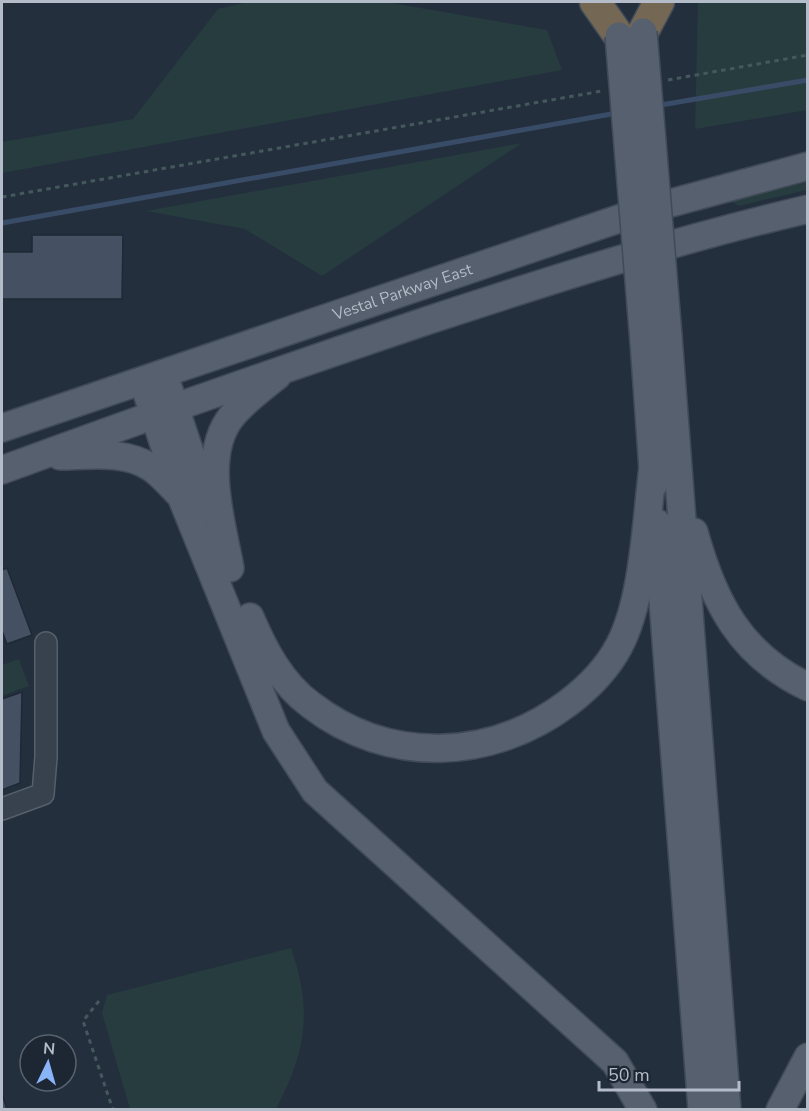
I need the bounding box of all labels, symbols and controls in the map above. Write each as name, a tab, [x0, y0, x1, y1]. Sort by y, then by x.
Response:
street label: Vestal Parkway East	[329, 258, 476, 326]
north arrow	[18, 1033, 78, 1093]
text: N	[42, 1038, 56, 1061]
scale bar	[599, 1054, 738, 1092]
text: 50 m	[608, 1063, 650, 1087]

